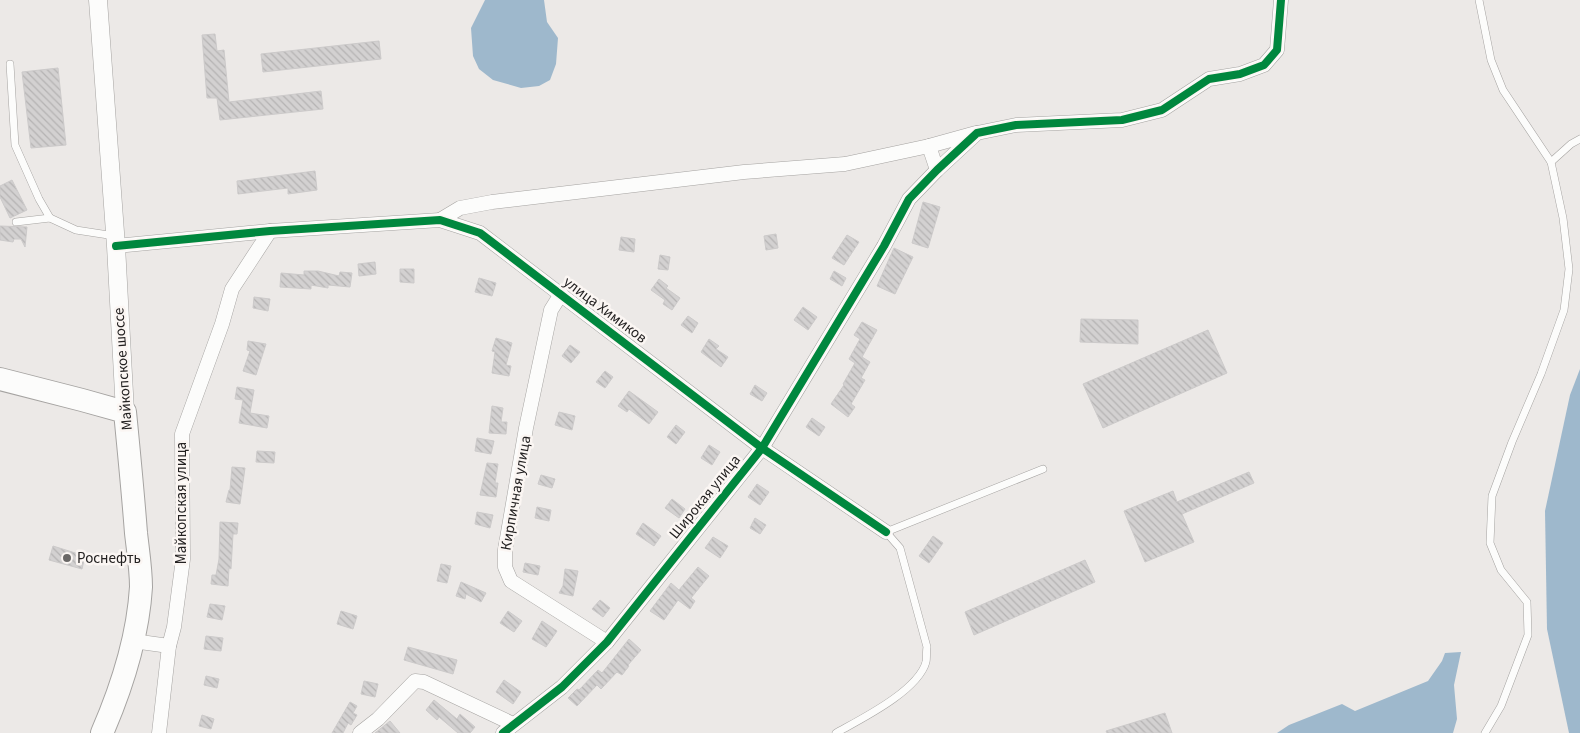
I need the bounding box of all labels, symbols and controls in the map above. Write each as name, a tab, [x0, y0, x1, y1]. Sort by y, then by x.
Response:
street label: улица Химиков	[559, 272, 651, 349]
street label: Майкопское шоссе	[108, 307, 138, 431]
street label: Кирпичная улица	[496, 434, 536, 552]
street label: Майкопская улица	[171, 442, 192, 564]
street label: Широкая улица	[664, 450, 746, 544]
place label: Роснефть	[77, 548, 141, 569]
marker: Роснефть	[61, 552, 73, 564]

